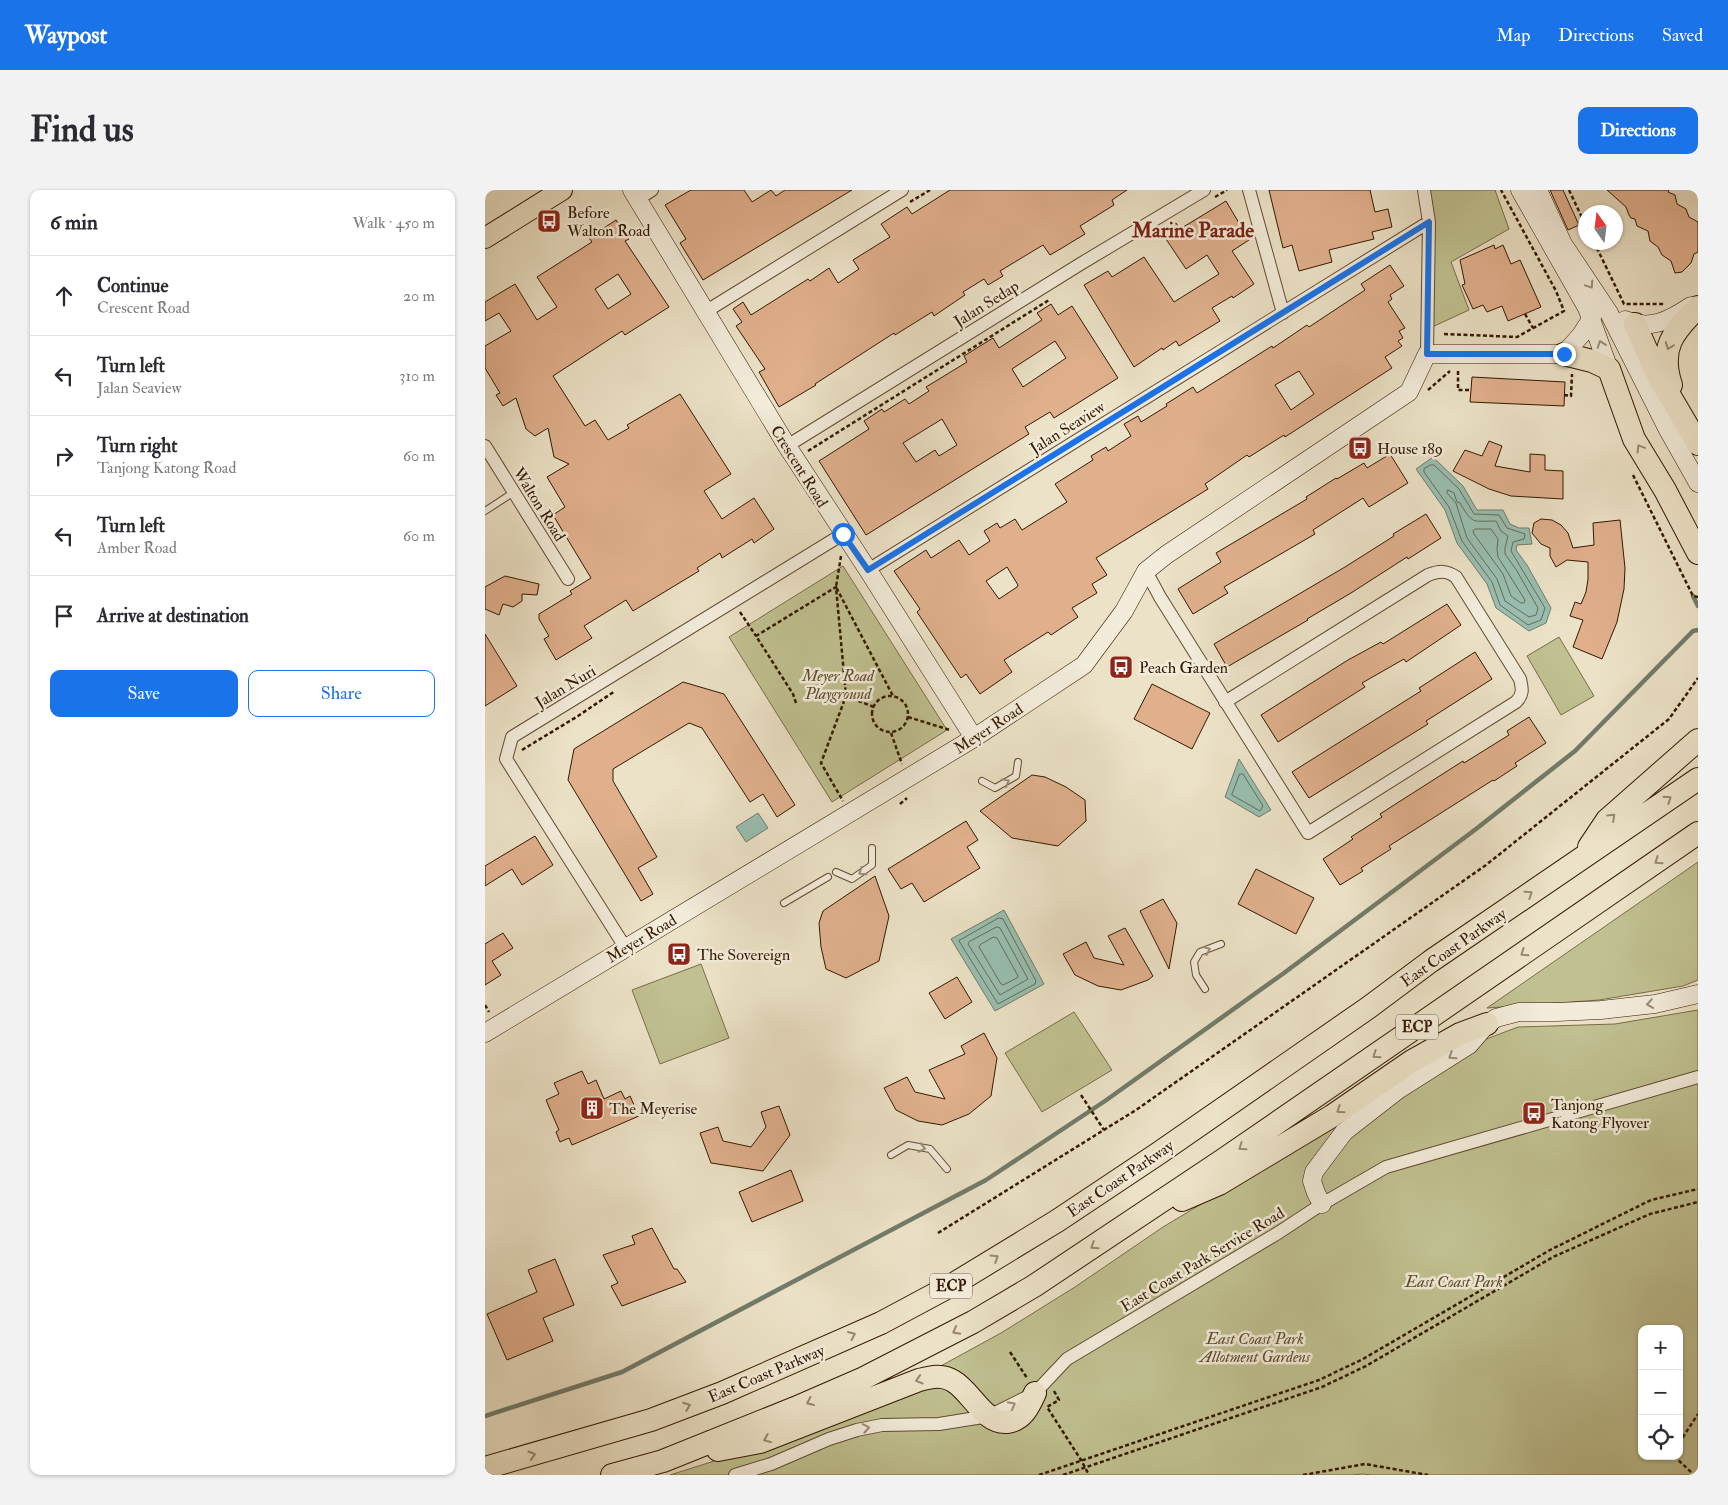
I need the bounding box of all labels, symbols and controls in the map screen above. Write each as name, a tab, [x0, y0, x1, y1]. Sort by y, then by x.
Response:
text: Waypost	[25, 20, 107, 51]
text: Map	[1497, 24, 1530, 47]
text: Directions	[1558, 24, 1634, 47]
text: Saved	[1662, 24, 1703, 47]
button: Directions	[1578, 107, 1698, 154]
text: Find us	[30, 108, 134, 152]
place label: Before Walton Road	[566, 203, 650, 241]
north arrow	[1578, 205, 1623, 250]
bus stop icon: Before Walton Road	[536, 208, 562, 234]
text: 6 min	[50, 209, 98, 236]
text: Walk · 450 m	[352, 213, 435, 233]
district label: Marine Parade	[1131, 217, 1254, 244]
text: Continue	[97, 274, 168, 298]
street label: Jalan Sedap	[949, 276, 1023, 333]
one-way arrow	[1584, 279, 1593, 289]
icon: ahead	[50, 282, 78, 310]
text: 20 m	[403, 286, 435, 306]
text: Crescent Road	[97, 298, 190, 318]
one-way arrow	[1596, 340, 1606, 348]
one-way arrow	[1665, 341, 1675, 349]
route end	[1553, 343, 1576, 366]
text: Turn left	[97, 354, 165, 378]
icon: left	[50, 362, 78, 390]
text: 310 m	[399, 366, 435, 386]
text: Jalan Seaview	[97, 378, 182, 398]
street label: Jalan Seaview	[1026, 396, 1110, 460]
street label: Crescent Road	[766, 422, 832, 511]
text: Turn right	[97, 434, 177, 458]
bus stop icon: House 189	[1347, 435, 1373, 461]
place label: House 189	[1377, 439, 1443, 459]
icon: right	[50, 442, 78, 470]
one-way arrow	[1636, 445, 1646, 454]
text: 60 m	[403, 446, 435, 466]
text: Tanjong Katong Road	[97, 458, 236, 478]
street label: Walton Road	[508, 463, 570, 545]
text: Turn left	[97, 514, 165, 538]
icon: left	[50, 522, 78, 550]
route start	[832, 523, 855, 546]
text: 60 m	[403, 526, 435, 546]
text: Amber Road	[97, 538, 177, 558]
icon: arrive	[50, 602, 78, 630]
text: Arrive at destination	[97, 604, 249, 628]
bus stop icon: Peach Garden	[1108, 654, 1134, 680]
place label: Peach Garden	[1139, 658, 1228, 678]
street label: Jalan Nuri	[531, 661, 600, 714]
park label: Meyer Road Playground	[801, 666, 875, 704]
button: Save	[50, 670, 238, 717]
button: Share	[248, 670, 435, 717]
street label: Meyer Road	[950, 699, 1027, 759]
one-way arrow	[1000, 778, 1009, 788]
one-way arrow	[1663, 796, 1672, 805]
one-way arrow	[1606, 814, 1615, 823]
one-way arrow	[1654, 855, 1664, 864]
one-way arrow	[858, 866, 868, 875]
one-way arrow	[1523, 891, 1533, 900]
street label: East Coast Parkway	[1397, 903, 1511, 992]
street label: Meyer Road	[603, 910, 680, 968]
bus stop icon: The Sovereign	[666, 941, 692, 967]
place label: The Sovereign	[697, 945, 790, 965]
one-way arrow	[1202, 945, 1211, 956]
one-way arrow	[1521, 947, 1530, 956]
one-way arrow	[1646, 998, 1654, 1009]
road number: ECP	[1396, 1014, 1438, 1040]
one-way arrow	[1372, 1049, 1381, 1059]
one-way arrow	[1448, 1050, 1457, 1059]
building icon: The Meyerise	[579, 1095, 605, 1121]
place label: Tanjong Katong Flyover	[1551, 1095, 1649, 1133]
place label: The Meyerise	[609, 1099, 698, 1119]
bus stop icon: Tanjong Katong Flyover	[1521, 1100, 1547, 1126]
one-way arrow	[1336, 1104, 1346, 1113]
street label: East Coast Parkway	[1063, 1135, 1179, 1222]
one-way arrow	[1238, 1141, 1248, 1150]
one-way arrow	[918, 1142, 926, 1153]
street label: East Coast Park Service Road	[1117, 1203, 1288, 1317]
one-way arrow	[1091, 1240, 1100, 1249]
one-way arrow	[990, 1255, 999, 1265]
park label: East Coast Park	[1404, 1272, 1503, 1292]
road number: ECP	[930, 1274, 972, 1298]
one-way arrow	[952, 1325, 961, 1335]
map controls	[1638, 1325, 1683, 1460]
button: +	[1638, 1325, 1683, 1370]
park label: East Coast Park Allotment Gardens	[1198, 1329, 1311, 1367]
one-way arrow	[847, 1331, 856, 1342]
street label: East Coast Parkway	[705, 1340, 828, 1407]
button: −	[1638, 1370, 1683, 1415]
one-way arrow	[915, 1375, 924, 1385]
one-way arrow	[806, 1395, 815, 1406]
one-way arrow	[1007, 1401, 1016, 1411]
one-way arrow	[682, 1402, 691, 1412]
button: locate	[1638, 1415, 1683, 1460]
one-way arrow	[861, 1424, 870, 1434]
one-way arrow	[763, 1432, 772, 1443]
one-way arrow	[527, 1451, 536, 1461]

